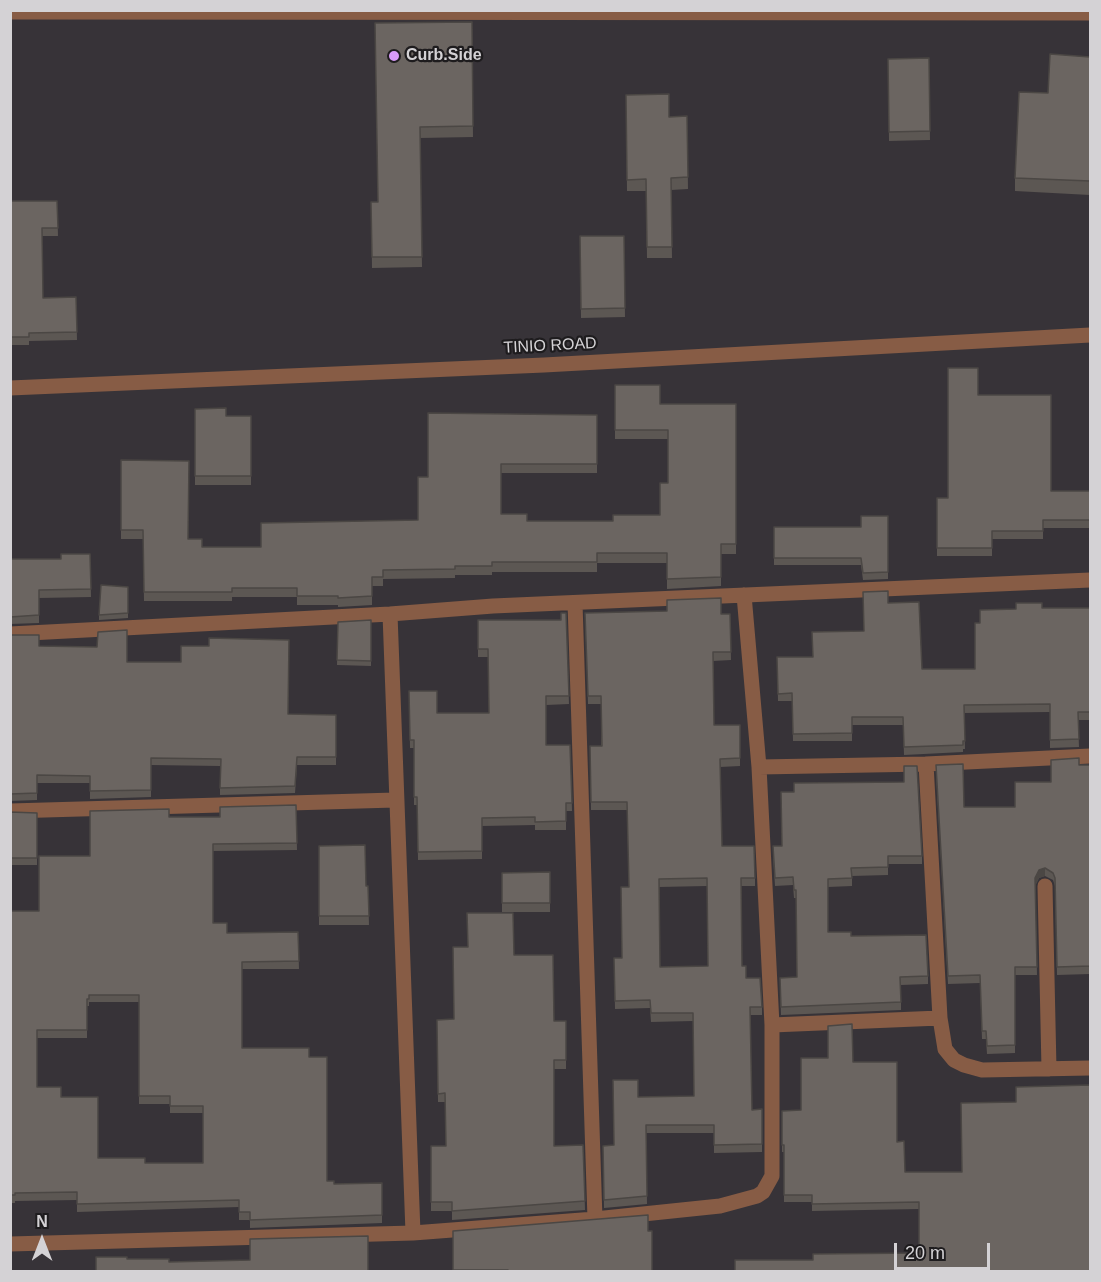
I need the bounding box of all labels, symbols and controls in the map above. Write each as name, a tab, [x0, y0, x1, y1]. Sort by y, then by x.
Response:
place label: Curb.Side	[406, 46, 482, 66]
marker: Curb.Side	[387, 49, 401, 63]
street label: TINIO ROAD	[503, 334, 597, 358]
north arrow	[12, 1210, 72, 1270]
text: N	[36, 1213, 48, 1230]
scale bar	[897, 1231, 993, 1269]
text: 20 m	[905, 1243, 945, 1263]

